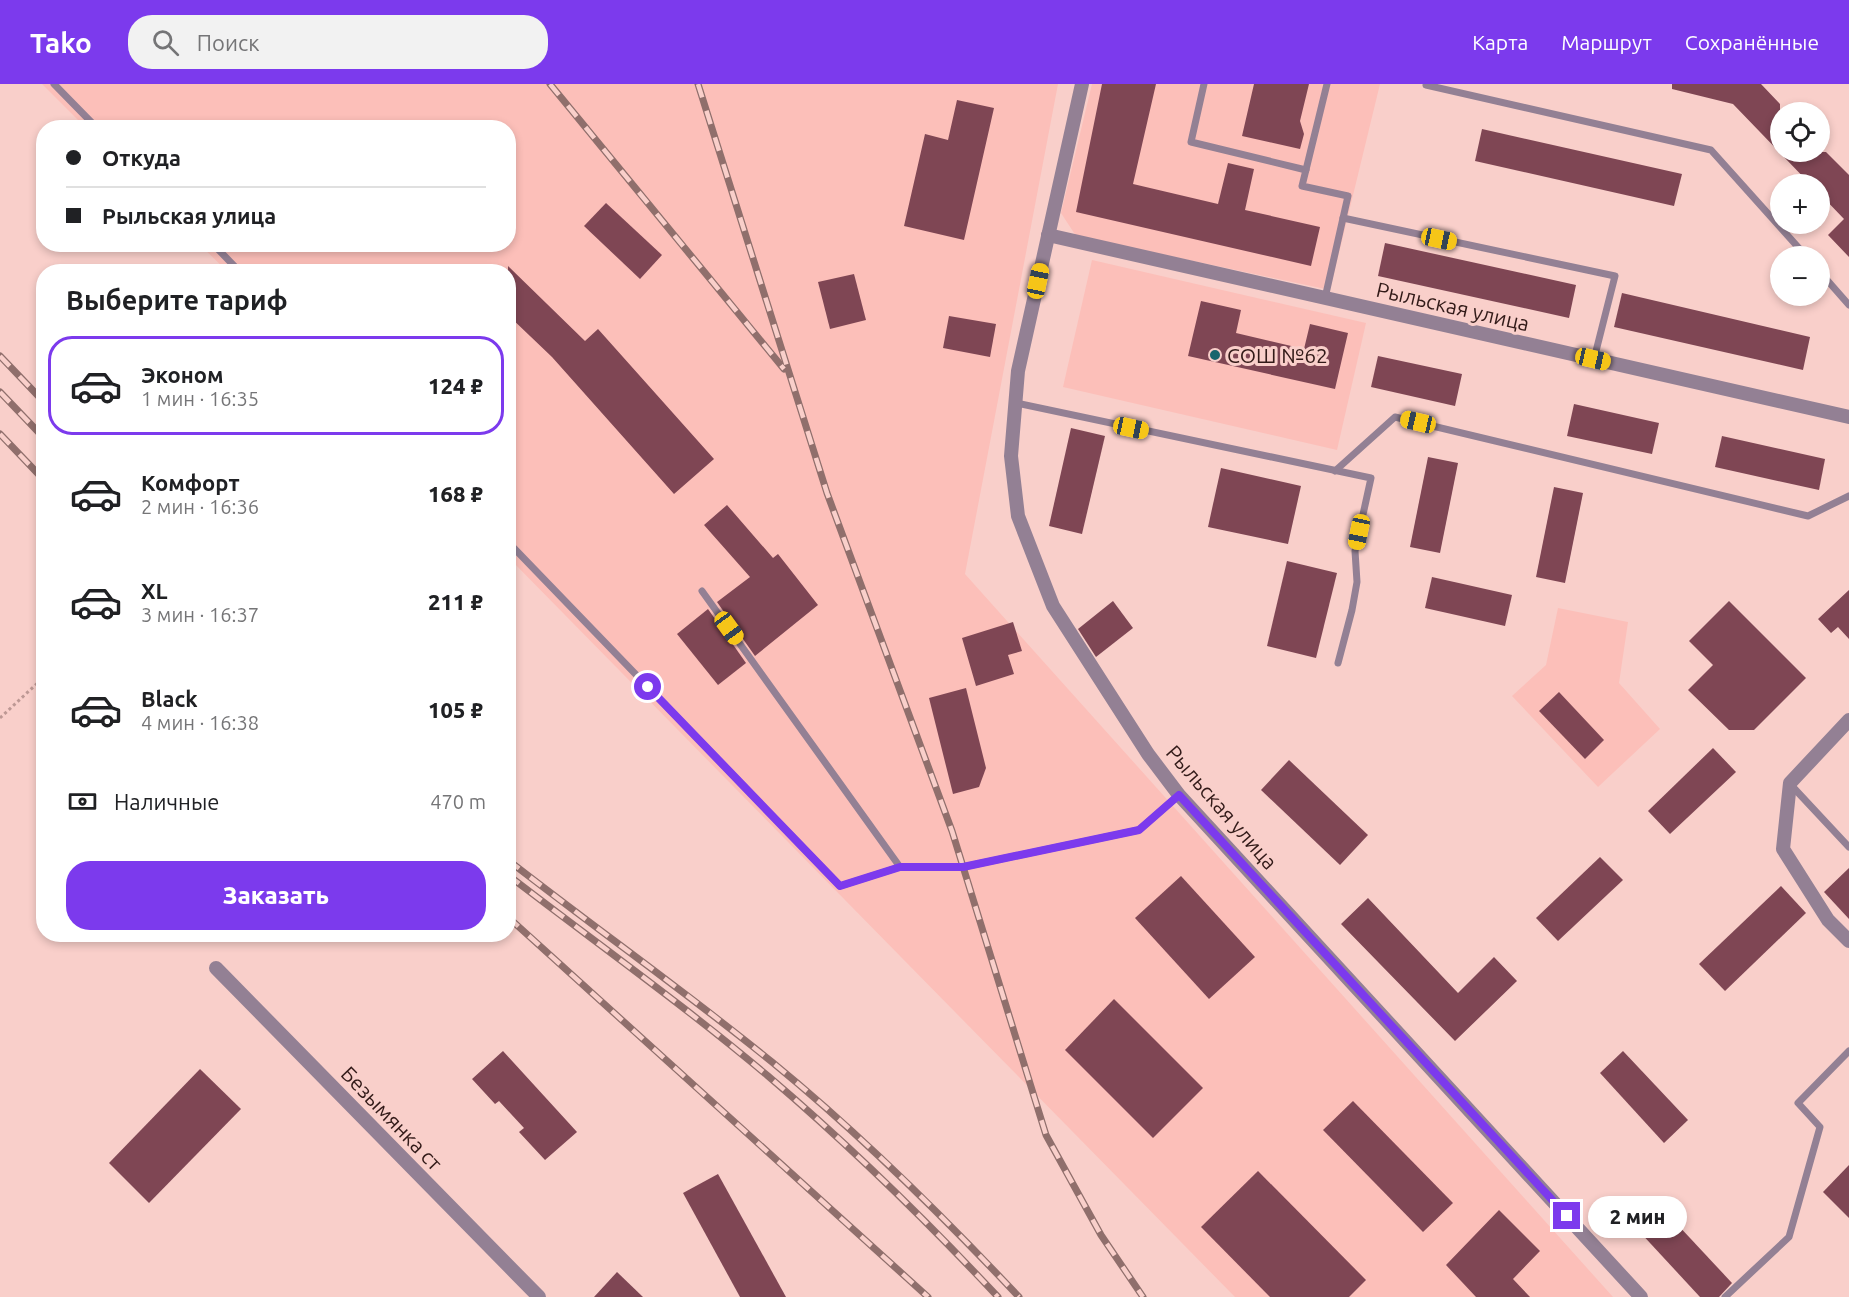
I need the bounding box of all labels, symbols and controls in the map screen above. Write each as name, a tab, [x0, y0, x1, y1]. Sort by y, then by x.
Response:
search box	[128, 15, 548, 69]
icon: search	[149, 26, 182, 59]
text: Tako	[30, 27, 92, 58]
text: Поиск	[197, 30, 259, 55]
text: Карта	[1472, 30, 1528, 54]
text: Маршрут	[1561, 30, 1652, 54]
text: Сохранённые	[1685, 30, 1819, 54]
map controls	[1770, 102, 1830, 306]
button: locate	[1770, 102, 1830, 162]
text: Откуда	[102, 145, 181, 170]
button: +	[1770, 174, 1830, 234]
text: Рыльская улица	[102, 203, 276, 228]
car	[1420, 226, 1458, 252]
button: −	[1770, 246, 1830, 306]
car	[1025, 262, 1051, 300]
street label: Рыльская улица	[1374, 277, 1532, 335]
text: Выберите тариф	[66, 285, 288, 315]
place label: СОШ №62	[1227, 343, 1328, 367]
car	[1573, 346, 1613, 372]
marker: СОШ №62	[1208, 348, 1222, 362]
icon: car	[69, 359, 123, 413]
text: Эконом	[141, 362, 223, 387]
text: 124 ₽	[428, 373, 483, 398]
text: 1 мин · 16:35	[141, 387, 259, 410]
car	[1398, 409, 1438, 435]
car	[1112, 415, 1150, 441]
icon: car	[69, 467, 123, 521]
text: Комфорт	[141, 470, 240, 495]
text: 168 ₽	[428, 481, 483, 506]
text: 2 мин · 16:36	[141, 495, 259, 518]
car	[1346, 513, 1372, 551]
icon: car	[69, 575, 123, 629]
text: XL	[141, 578, 168, 603]
text: 211 ₽	[428, 589, 483, 614]
text: 3 мин · 16:37	[141, 603, 259, 626]
car	[711, 608, 747, 648]
route start	[634, 673, 661, 700]
icon: car	[69, 683, 123, 737]
text: Black	[141, 686, 198, 711]
text: 105 ₽	[428, 697, 483, 722]
text: 4 мин · 16:38	[141, 711, 259, 734]
street label: Рыльская улица	[1162, 740, 1282, 874]
icon: cash	[66, 785, 99, 818]
text: Наличные	[114, 789, 219, 814]
text: 470 m	[430, 790, 486, 813]
button: Заказать	[66, 861, 486, 930]
street label: Безымянка ст	[337, 1061, 448, 1175]
callout: 2 мин	[1588, 1195, 1687, 1237]
route end	[1553, 1202, 1580, 1229]
text: 2 мин	[1610, 1205, 1665, 1228]

